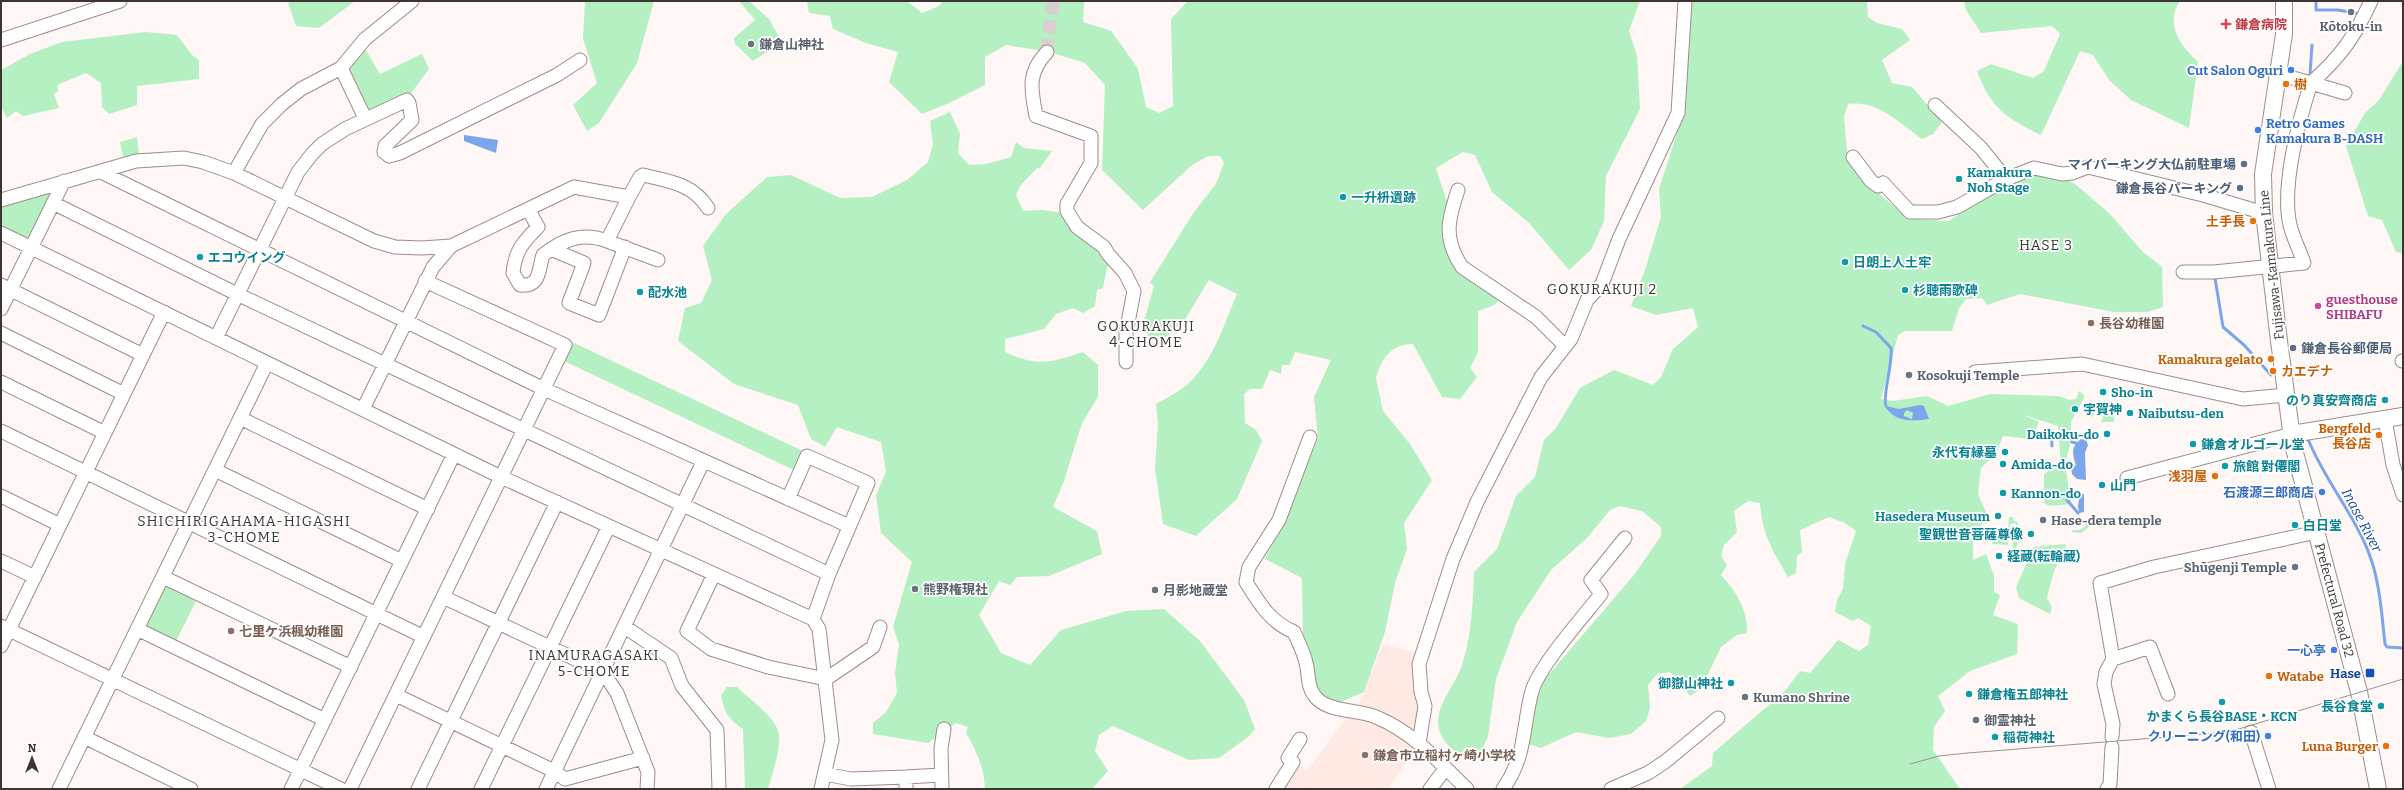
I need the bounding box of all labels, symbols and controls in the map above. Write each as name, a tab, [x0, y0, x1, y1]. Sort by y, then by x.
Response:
marker: Kōtoku-in	[2346, 7, 2356, 17]
place label: 鎌倉病院	[2235, 17, 2287, 32]
marker: 鎌倉病院	[2220, 18, 2232, 30]
place label: Kōtoku-in	[2320, 19, 2383, 34]
place label: 鎌倉山神社	[759, 37, 824, 52]
marker: 鎌倉山神社	[746, 39, 756, 49]
place label: Cut Salon Oguri	[2187, 63, 2283, 78]
marker: Cut Salon Oguri	[2286, 65, 2296, 75]
place label: 樹	[2294, 77, 2307, 92]
marker: 樹	[2281, 79, 2291, 89]
place label: Retro Games Kamakura B-DASH	[2266, 116, 2383, 146]
marker: Retro Games Kamakura B-DASH	[2253, 125, 2263, 135]
place label: マイパーキング大仏前駐車場	[2068, 157, 2236, 172]
marker: マイパーキング大仏前駐車場	[2239, 159, 2249, 169]
place label: Kamakura Noh Stage	[1967, 165, 2033, 195]
marker: Kamakura Noh Stage	[1954, 174, 1964, 184]
place label: 鎌倉長谷パーキング	[2115, 181, 2232, 196]
marker: 鎌倉長谷パーキング	[2235, 183, 2245, 193]
street label: Fujisawa-Kamakura Line	[2256, 189, 2287, 341]
place label: 一升枡遺跡	[1351, 190, 1416, 205]
marker: 一升枡遺跡	[1338, 192, 1348, 202]
place label: 土手長	[2206, 214, 2245, 229]
marker: 土手長	[2248, 216, 2258, 226]
district label: HASE 3	[2019, 237, 2073, 254]
place label: エコウイング	[208, 250, 285, 265]
marker: エコウイング	[195, 252, 205, 262]
place label: 日朗上人土牢	[1853, 255, 1931, 270]
marker: 日朗上人土牢	[1840, 257, 1850, 267]
district label: GOKURAKUJI 2	[1547, 281, 1657, 298]
place label: 杉聴雨歌碑	[1913, 283, 1978, 298]
place label: 配水池	[648, 285, 687, 300]
marker: 杉聴雨歌碑	[1900, 285, 1910, 295]
marker: 配水池	[635, 287, 645, 297]
place label: guesthouse SHIBAFU	[2326, 292, 2398, 322]
marker: guesthouse SHIBAFU	[2313, 301, 2323, 311]
place label: 長谷幼稚園	[2099, 316, 2164, 331]
district label: GOKURAKUJI 4-CHOME	[1097, 318, 1195, 351]
marker: 長谷幼稚園	[2086, 318, 2096, 328]
place label: 鎌倉長谷郵便局	[2301, 341, 2392, 356]
marker: 鎌倉長谷郵便局	[2288, 343, 2298, 353]
place label: Kamakura gelato	[2158, 352, 2263, 367]
marker: Kamakura gelato	[2266, 354, 2276, 364]
place label: カエデナ	[2281, 364, 2333, 379]
marker: カエデナ	[2268, 366, 2278, 376]
place label: Kosokuji Temple	[1917, 368, 2019, 384]
marker: Kosokuji Temple	[1904, 370, 1914, 380]
place label: Sho-in	[2111, 385, 2153, 400]
marker: Sho-in	[2098, 387, 2108, 397]
place label: のり真安齊商店	[2286, 393, 2377, 408]
marker: のり真安齊商店	[2380, 395, 2390, 405]
place label: 宇賀神	[2083, 402, 2122, 417]
marker: 宇賀神	[2070, 404, 2080, 414]
place label: Naibutsu-den	[2138, 406, 2225, 421]
marker: Naibutsu-den	[2125, 408, 2135, 418]
place label: Bergfeld 長谷店	[2318, 421, 2371, 451]
place label: Daikoku-do	[2027, 427, 2099, 442]
marker: Daikoku-do	[2102, 429, 2112, 439]
marker: Bergfeld 長谷店	[2374, 430, 2384, 440]
place label: 鎌倉オルゴール堂	[2201, 437, 2305, 452]
marker: 鎌倉オルゴール堂	[2188, 439, 2198, 449]
place label: 永代有縁墓	[1932, 445, 1997, 460]
marker: 永代有縁墓	[2000, 447, 2010, 457]
place label: Amida-do	[2011, 457, 2073, 472]
marker: Amida-do	[1998, 459, 2008, 469]
place label: 旅館 對僊閣	[2233, 459, 2300, 474]
marker: 旅館 對僊閣	[2220, 461, 2230, 471]
place label: 浅羽屋	[2168, 469, 2207, 484]
marker: 浅羽屋	[2210, 471, 2220, 481]
place label: 山門	[2110, 478, 2136, 493]
marker: 山門	[2097, 480, 2107, 490]
place label: 石渡源三郎商店	[2223, 485, 2314, 500]
water label: Inase River	[2338, 485, 2386, 556]
place label: Kannon-do	[2011, 486, 2082, 501]
marker: 石渡源三郎商店	[2317, 487, 2327, 497]
marker: Kannon-do	[1998, 488, 2008, 498]
place label: Hasedera Museum	[1875, 509, 1991, 524]
marker: Hasedera Museum	[1993, 511, 2003, 521]
district label: SHICHIRIGAHAMA-HIGASHI 3-CHOME	[137, 513, 351, 546]
place label: Hase-dera temple	[2051, 513, 2162, 528]
marker: Hase-dera temple	[2038, 515, 2048, 525]
place label: 白日堂	[2303, 518, 2342, 533]
marker: 白日堂	[2290, 520, 2300, 530]
place label: 聖観世音菩薩尊像	[1919, 527, 2023, 542]
marker: 聖観世音菩薩尊像	[2026, 529, 2036, 539]
street label: Prefectural Road 32	[2312, 541, 2357, 659]
place label: 経蔵(転輪蔵)	[2007, 549, 2080, 564]
marker: 経蔵(転輪蔵)	[1994, 551, 2004, 561]
place label: Shūgenji Temple	[2184, 560, 2287, 576]
marker: Shūgenji Temple	[2290, 562, 2300, 572]
place label: 熊野権現社	[923, 582, 988, 597]
place label: 月影地蔵堂	[1163, 583, 1228, 598]
marker: 熊野権現社	[910, 584, 920, 594]
marker: 月影地蔵堂	[1150, 585, 1160, 595]
place label: 七里ケ浜楓幼稚園	[239, 624, 343, 639]
marker: 七里ケ浜楓幼稚園	[226, 626, 236, 636]
place label: 一心亭	[2287, 643, 2326, 658]
marker: 一心亭	[2329, 645, 2339, 655]
district label: INAMURAGASAKI 5-CHOME	[529, 647, 659, 680]
place label: Hase	[2330, 666, 2361, 681]
marker: Hase	[2364, 667, 2376, 679]
place label: Watabe	[2277, 669, 2324, 684]
marker: Watabe	[2264, 671, 2274, 681]
place label: 御嶽山神社	[1658, 676, 1723, 691]
marker: 御嶽山神社	[1726, 678, 1736, 688]
place label: 鎌倉権五郎神社	[1977, 687, 2068, 702]
marker: 鎌倉権五郎神社	[1964, 689, 1974, 699]
place label: Kumano Shrine	[1753, 690, 1850, 705]
marker: Kumano Shrine	[1740, 692, 1750, 702]
marker: かまくら長谷BASE・KCN	[2217, 697, 2227, 707]
place label: 長谷食堂	[2321, 699, 2373, 714]
marker: 長谷食堂	[2376, 701, 2386, 711]
place label: かまくら長谷BASE・KCN	[2147, 709, 2297, 724]
place label: 御霊神社	[1984, 713, 2036, 728]
marker: 御霊神社	[1971, 715, 1981, 725]
place label: クリーニング(和田)	[2148, 729, 2260, 744]
place label: 稲荷神社	[2003, 730, 2055, 745]
marker: クリーニング(和田)	[2263, 731, 2273, 741]
marker: 稲荷神社	[1990, 732, 2000, 742]
north arrow	[12, 738, 52, 778]
place label: Luna Burger	[2302, 739, 2378, 754]
marker: Luna Burger	[2381, 741, 2391, 751]
text: N	[28, 742, 37, 755]
place label: 鎌倉市立稲村ヶ崎小学校	[1373, 748, 1516, 763]
marker: 鎌倉市立稲村ヶ崎小学校	[1360, 750, 1370, 760]

